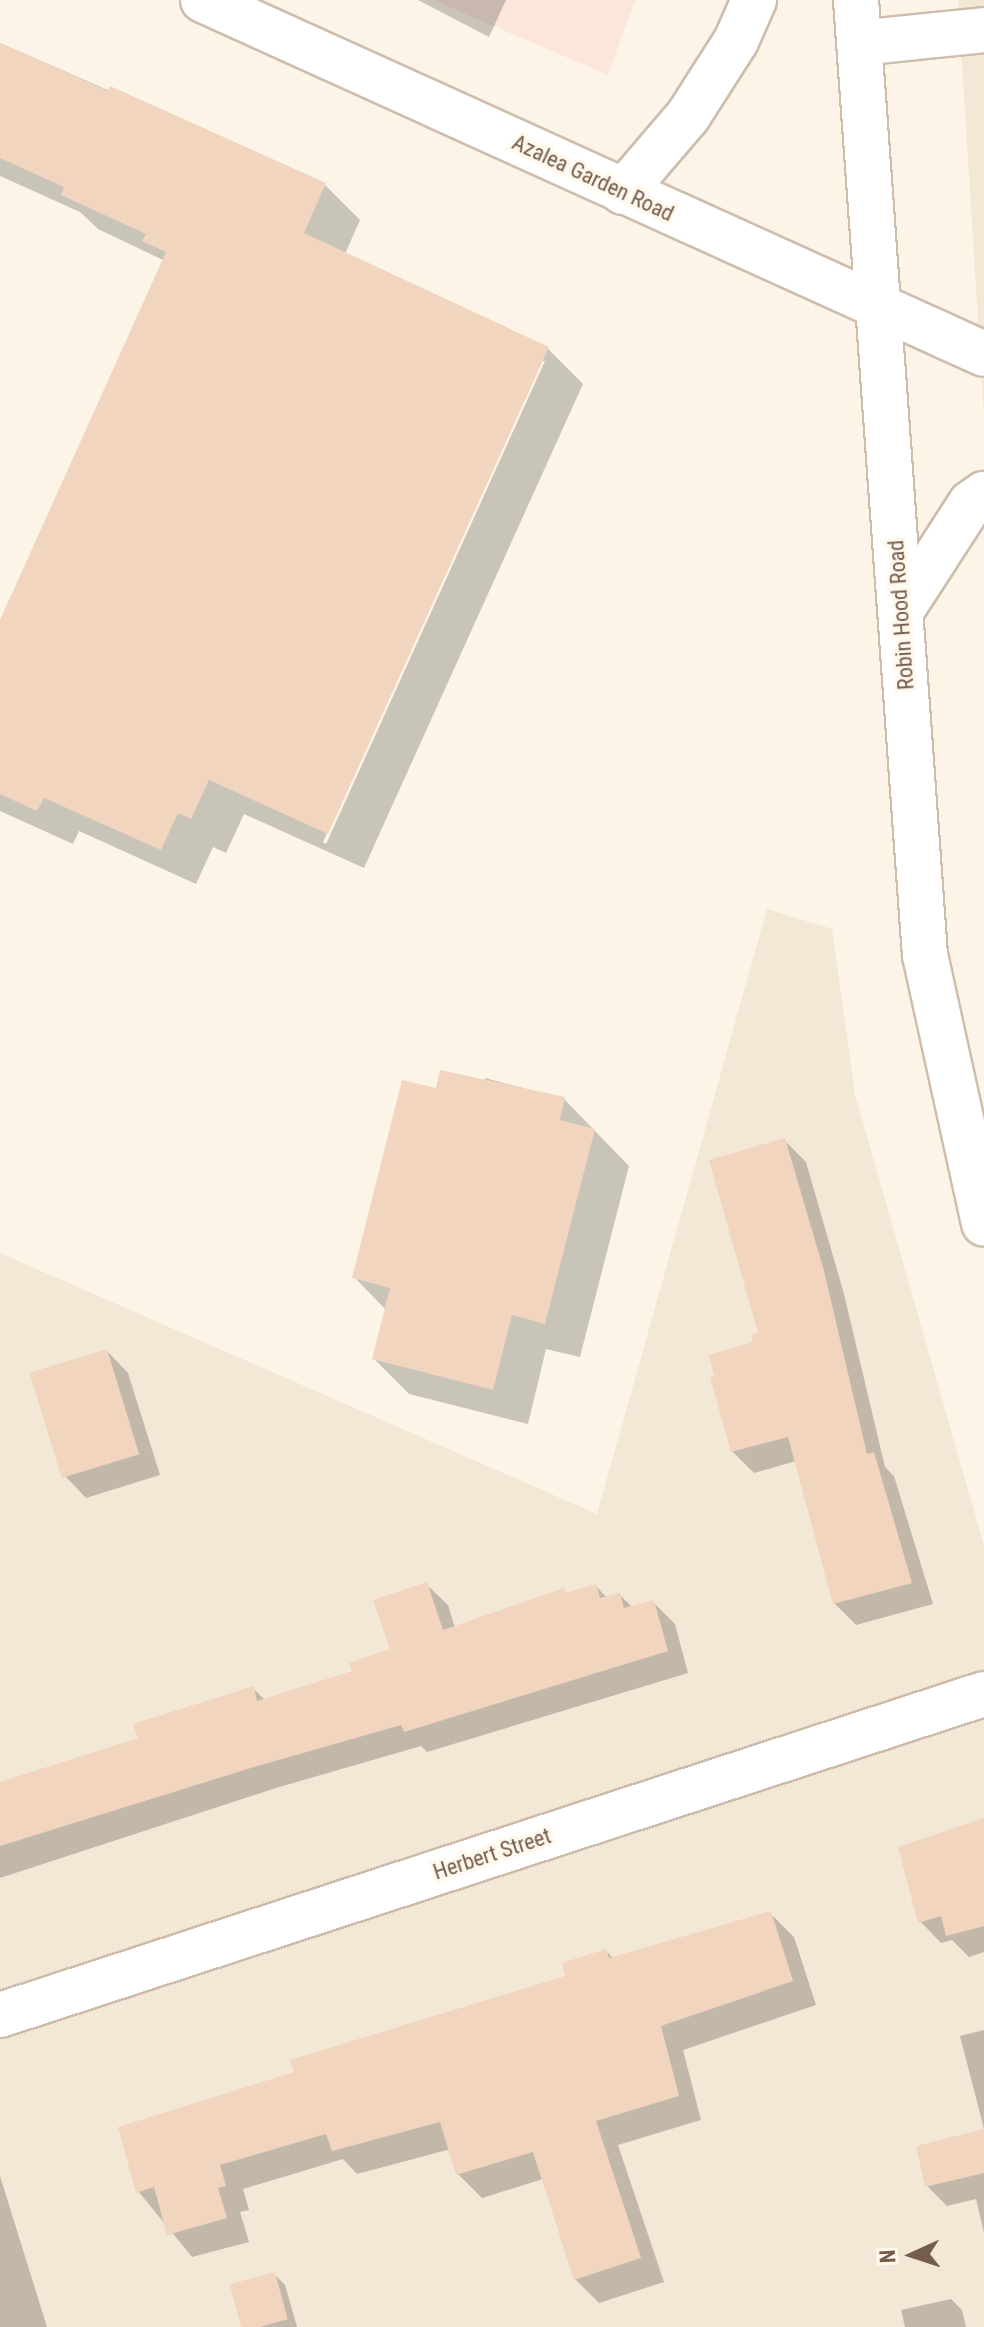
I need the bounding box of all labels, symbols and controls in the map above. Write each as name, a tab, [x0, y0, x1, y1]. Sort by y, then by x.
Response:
street label: Azalea Garden Road	[508, 129, 678, 227]
street label: Robin Hood Road	[883, 539, 919, 691]
street label: Herbert Street	[430, 1823, 554, 1885]
north arrow	[872, 2215, 952, 2295]
text: N	[875, 2249, 900, 2264]

